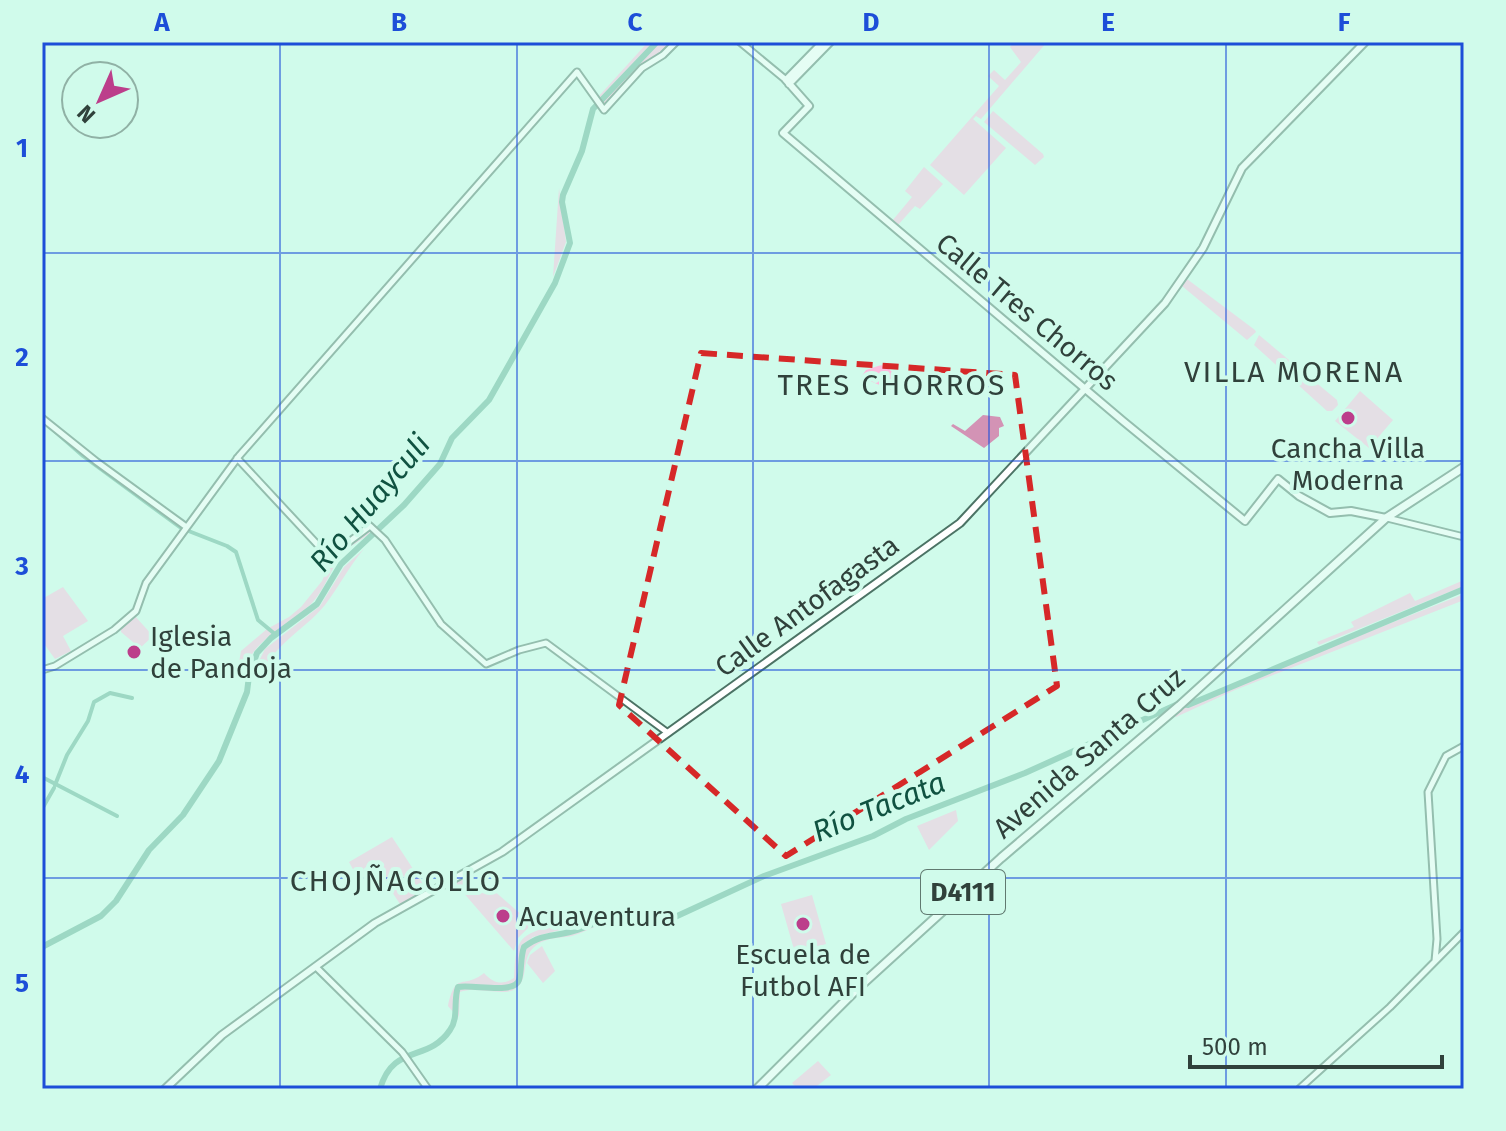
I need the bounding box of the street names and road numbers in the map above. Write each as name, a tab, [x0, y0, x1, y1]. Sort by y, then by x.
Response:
street label: Calle Tres Chorros	[929, 226, 1125, 398]
street label: Calle Antofagasta	[709, 528, 905, 684]
street label: Avenida Santa Cruz	[987, 661, 1191, 845]
road number: D4111	[921, 870, 1005, 914]

